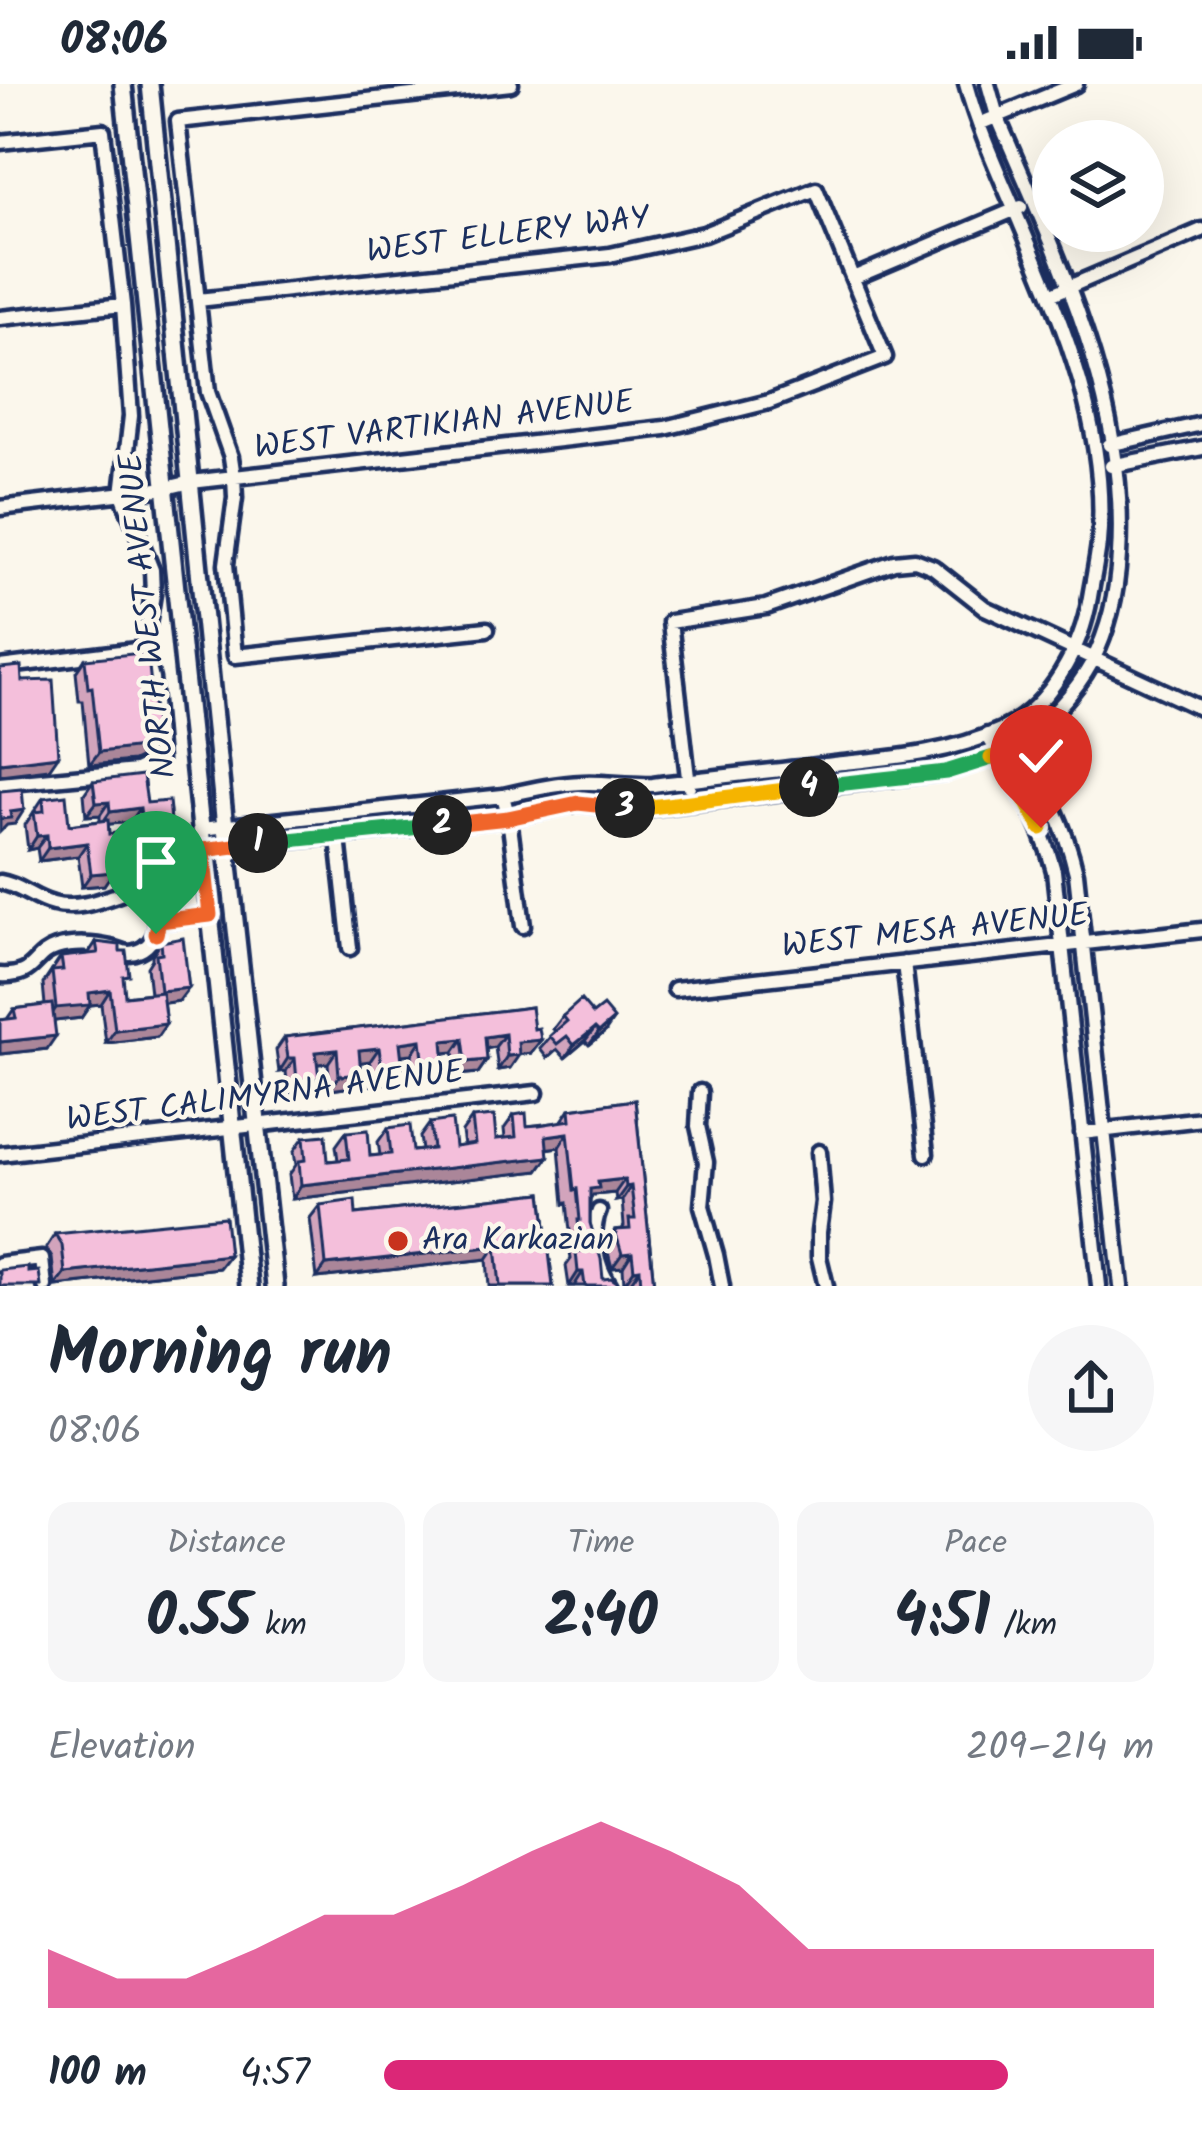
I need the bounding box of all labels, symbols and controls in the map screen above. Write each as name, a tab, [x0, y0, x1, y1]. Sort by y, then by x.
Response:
text: 08:06	[60, 6, 168, 78]
map controls	[1032, 120, 1164, 252]
button: layers	[1032, 120, 1164, 252]
street label: WEST ELLERY WAY	[364, 192, 654, 280]
street label: WEST VARTIKIAN AVENUE	[251, 376, 637, 476]
street label: NORTH WEST AVENUE	[105, 450, 192, 781]
pin	[990, 705, 1092, 828]
icon: check	[1008, 723, 1074, 789]
pin: 4	[779, 757, 839, 817]
text: 4	[800, 760, 818, 813]
pin: 3	[595, 778, 655, 838]
text: 3	[616, 781, 634, 834]
pin: 2	[412, 795, 472, 855]
text: 2	[432, 798, 452, 851]
pin	[105, 811, 207, 934]
pin: 1	[228, 813, 288, 873]
text: 1	[253, 816, 263, 869]
icon: arrive	[123, 829, 189, 895]
street label: WEST MESA AVENUE	[779, 889, 1092, 974]
street label: WEST CALIMYRNA AVENUE	[63, 1046, 467, 1148]
place label: Ara Karkazian	[422, 1215, 614, 1268]
marker: Ara Karkazian	[385, 1228, 411, 1254]
text: Morning run	[48, 1304, 392, 1409]
button: share	[1028, 1325, 1154, 1451]
text: 08:06	[48, 1402, 142, 1464]
text: Distance	[167, 1518, 286, 1571]
text: Time	[568, 1518, 634, 1571]
text: Pace	[944, 1518, 1007, 1571]
text: 0.55	[146, 1571, 252, 1667]
text: 2:40	[544, 1571, 658, 1667]
text: 4:51	[894, 1571, 990, 1667]
text: km	[252, 1600, 307, 1653]
text: /km	[990, 1600, 1057, 1653]
text: Elevation	[48, 1718, 196, 1780]
text: 209–214 m	[966, 1718, 1154, 1780]
text: 100 m	[48, 2044, 147, 2106]
text: 4:57	[240, 2044, 310, 2106]

